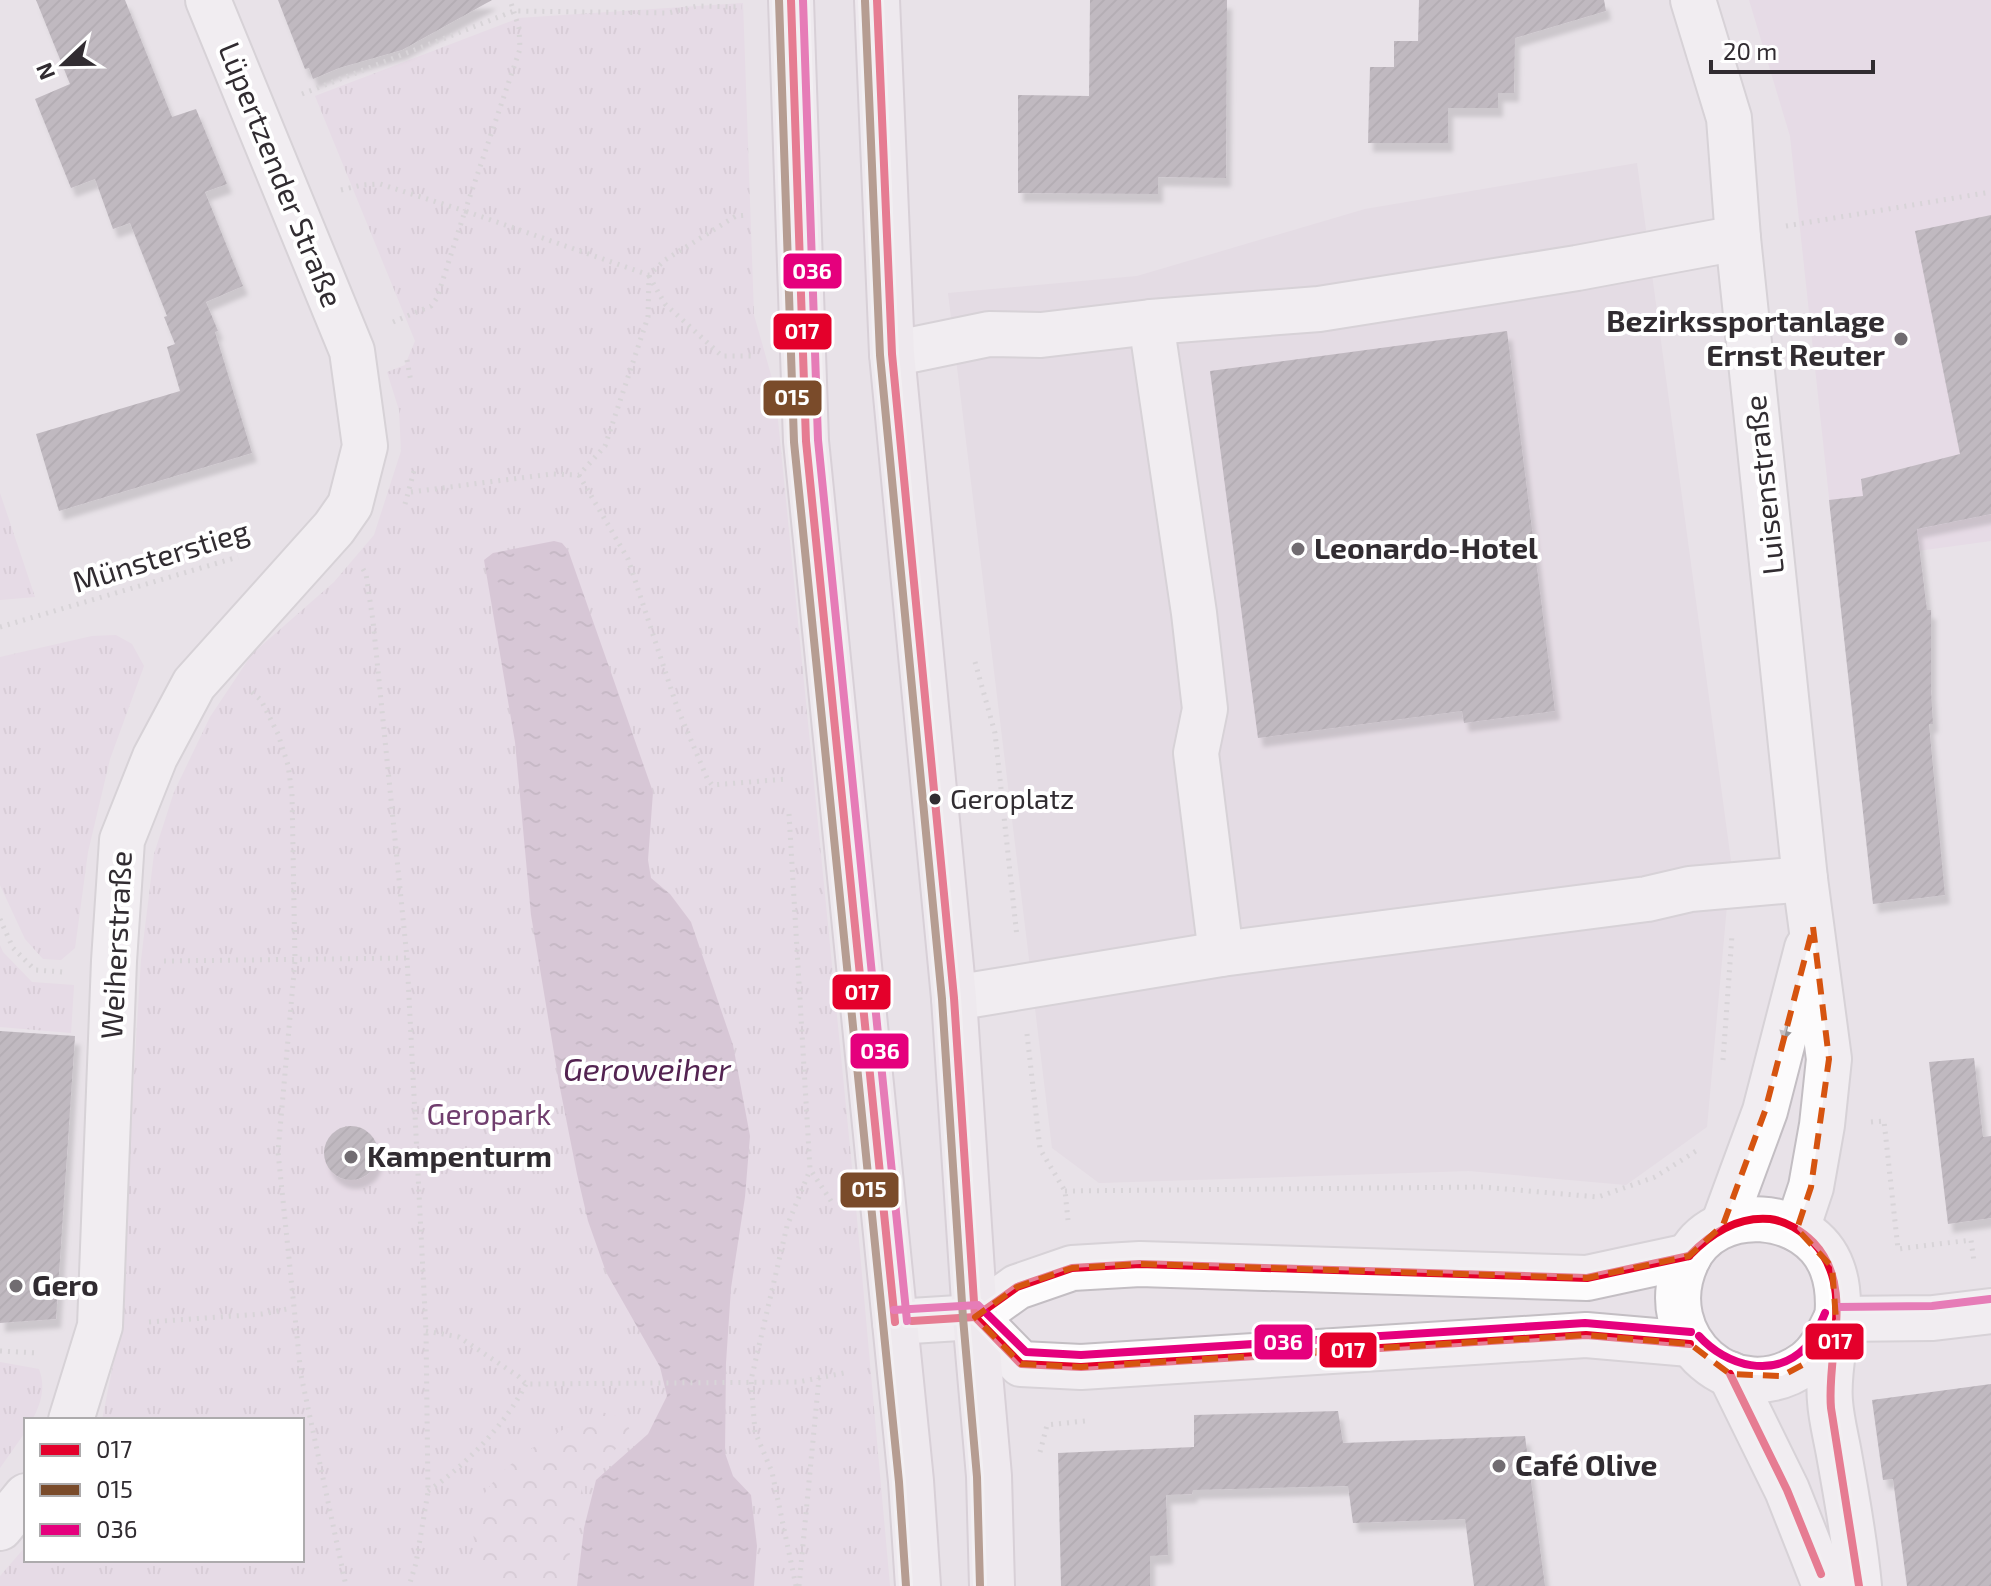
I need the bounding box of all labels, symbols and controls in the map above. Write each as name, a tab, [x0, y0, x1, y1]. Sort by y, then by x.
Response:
north arrow	[24, 24, 104, 104]
scale bar	[1711, 24, 1873, 74]
street label: Lüpertzender Straße	[212, 36, 351, 312]
text: 20 m	[1723, 36, 1777, 65]
text: N	[29, 60, 60, 84]
line badge: 036	[782, 252, 843, 290]
text: 036	[792, 257, 832, 283]
place label: Bezirkssportanlage Ernst Reuter	[1606, 302, 1885, 372]
line badge: 017	[772, 312, 833, 351]
text: 017	[784, 317, 820, 343]
marker: Bezirkssportanlage Ernst Reuter	[1892, 330, 1910, 348]
line badge: 015	[762, 379, 823, 417]
text: 015	[774, 383, 810, 409]
street label: Luisenstraße	[1736, 394, 1790, 577]
street label: Münsterstieg	[68, 511, 253, 599]
place label: Leonardo-Hotel	[1314, 529, 1538, 565]
marker: Leonardo-Hotel	[1289, 540, 1307, 558]
place label: Geroplatz	[950, 781, 1074, 815]
marker: Geroplatz	[927, 791, 943, 807]
street label: Weiherstraße	[92, 850, 138, 1040]
line badge: 017	[831, 973, 892, 1011]
text: 017	[844, 978, 880, 1004]
one-way arrow	[1780, 1017, 1792, 1042]
line badge: 036	[849, 1032, 910, 1070]
text: 036	[860, 1037, 900, 1063]
water label: Geroweiher	[563, 1049, 732, 1087]
park label: Geropark	[427, 1095, 551, 1131]
place label: Kampenturm	[367, 1137, 552, 1173]
marker: Kampenturm	[342, 1148, 360, 1166]
line badge: 015	[839, 1171, 900, 1209]
text: 015	[851, 1175, 887, 1201]
place label: Gero	[32, 1266, 99, 1302]
marker: Gero	[7, 1277, 25, 1295]
line badge: 017	[1804, 1322, 1865, 1361]
line badge: 036	[1253, 1323, 1314, 1361]
text: 017	[1817, 1327, 1853, 1353]
text: 036	[1263, 1328, 1303, 1354]
line badge: 017	[1318, 1331, 1378, 1369]
text: 017	[1330, 1336, 1366, 1362]
legend	[24, 1418, 304, 1562]
text: 017	[96, 1434, 132, 1463]
place label: Café Olive	[1515, 1446, 1657, 1482]
marker: Café Olive	[1490, 1457, 1508, 1475]
text: 015	[96, 1474, 133, 1503]
text: 036	[96, 1514, 138, 1543]

